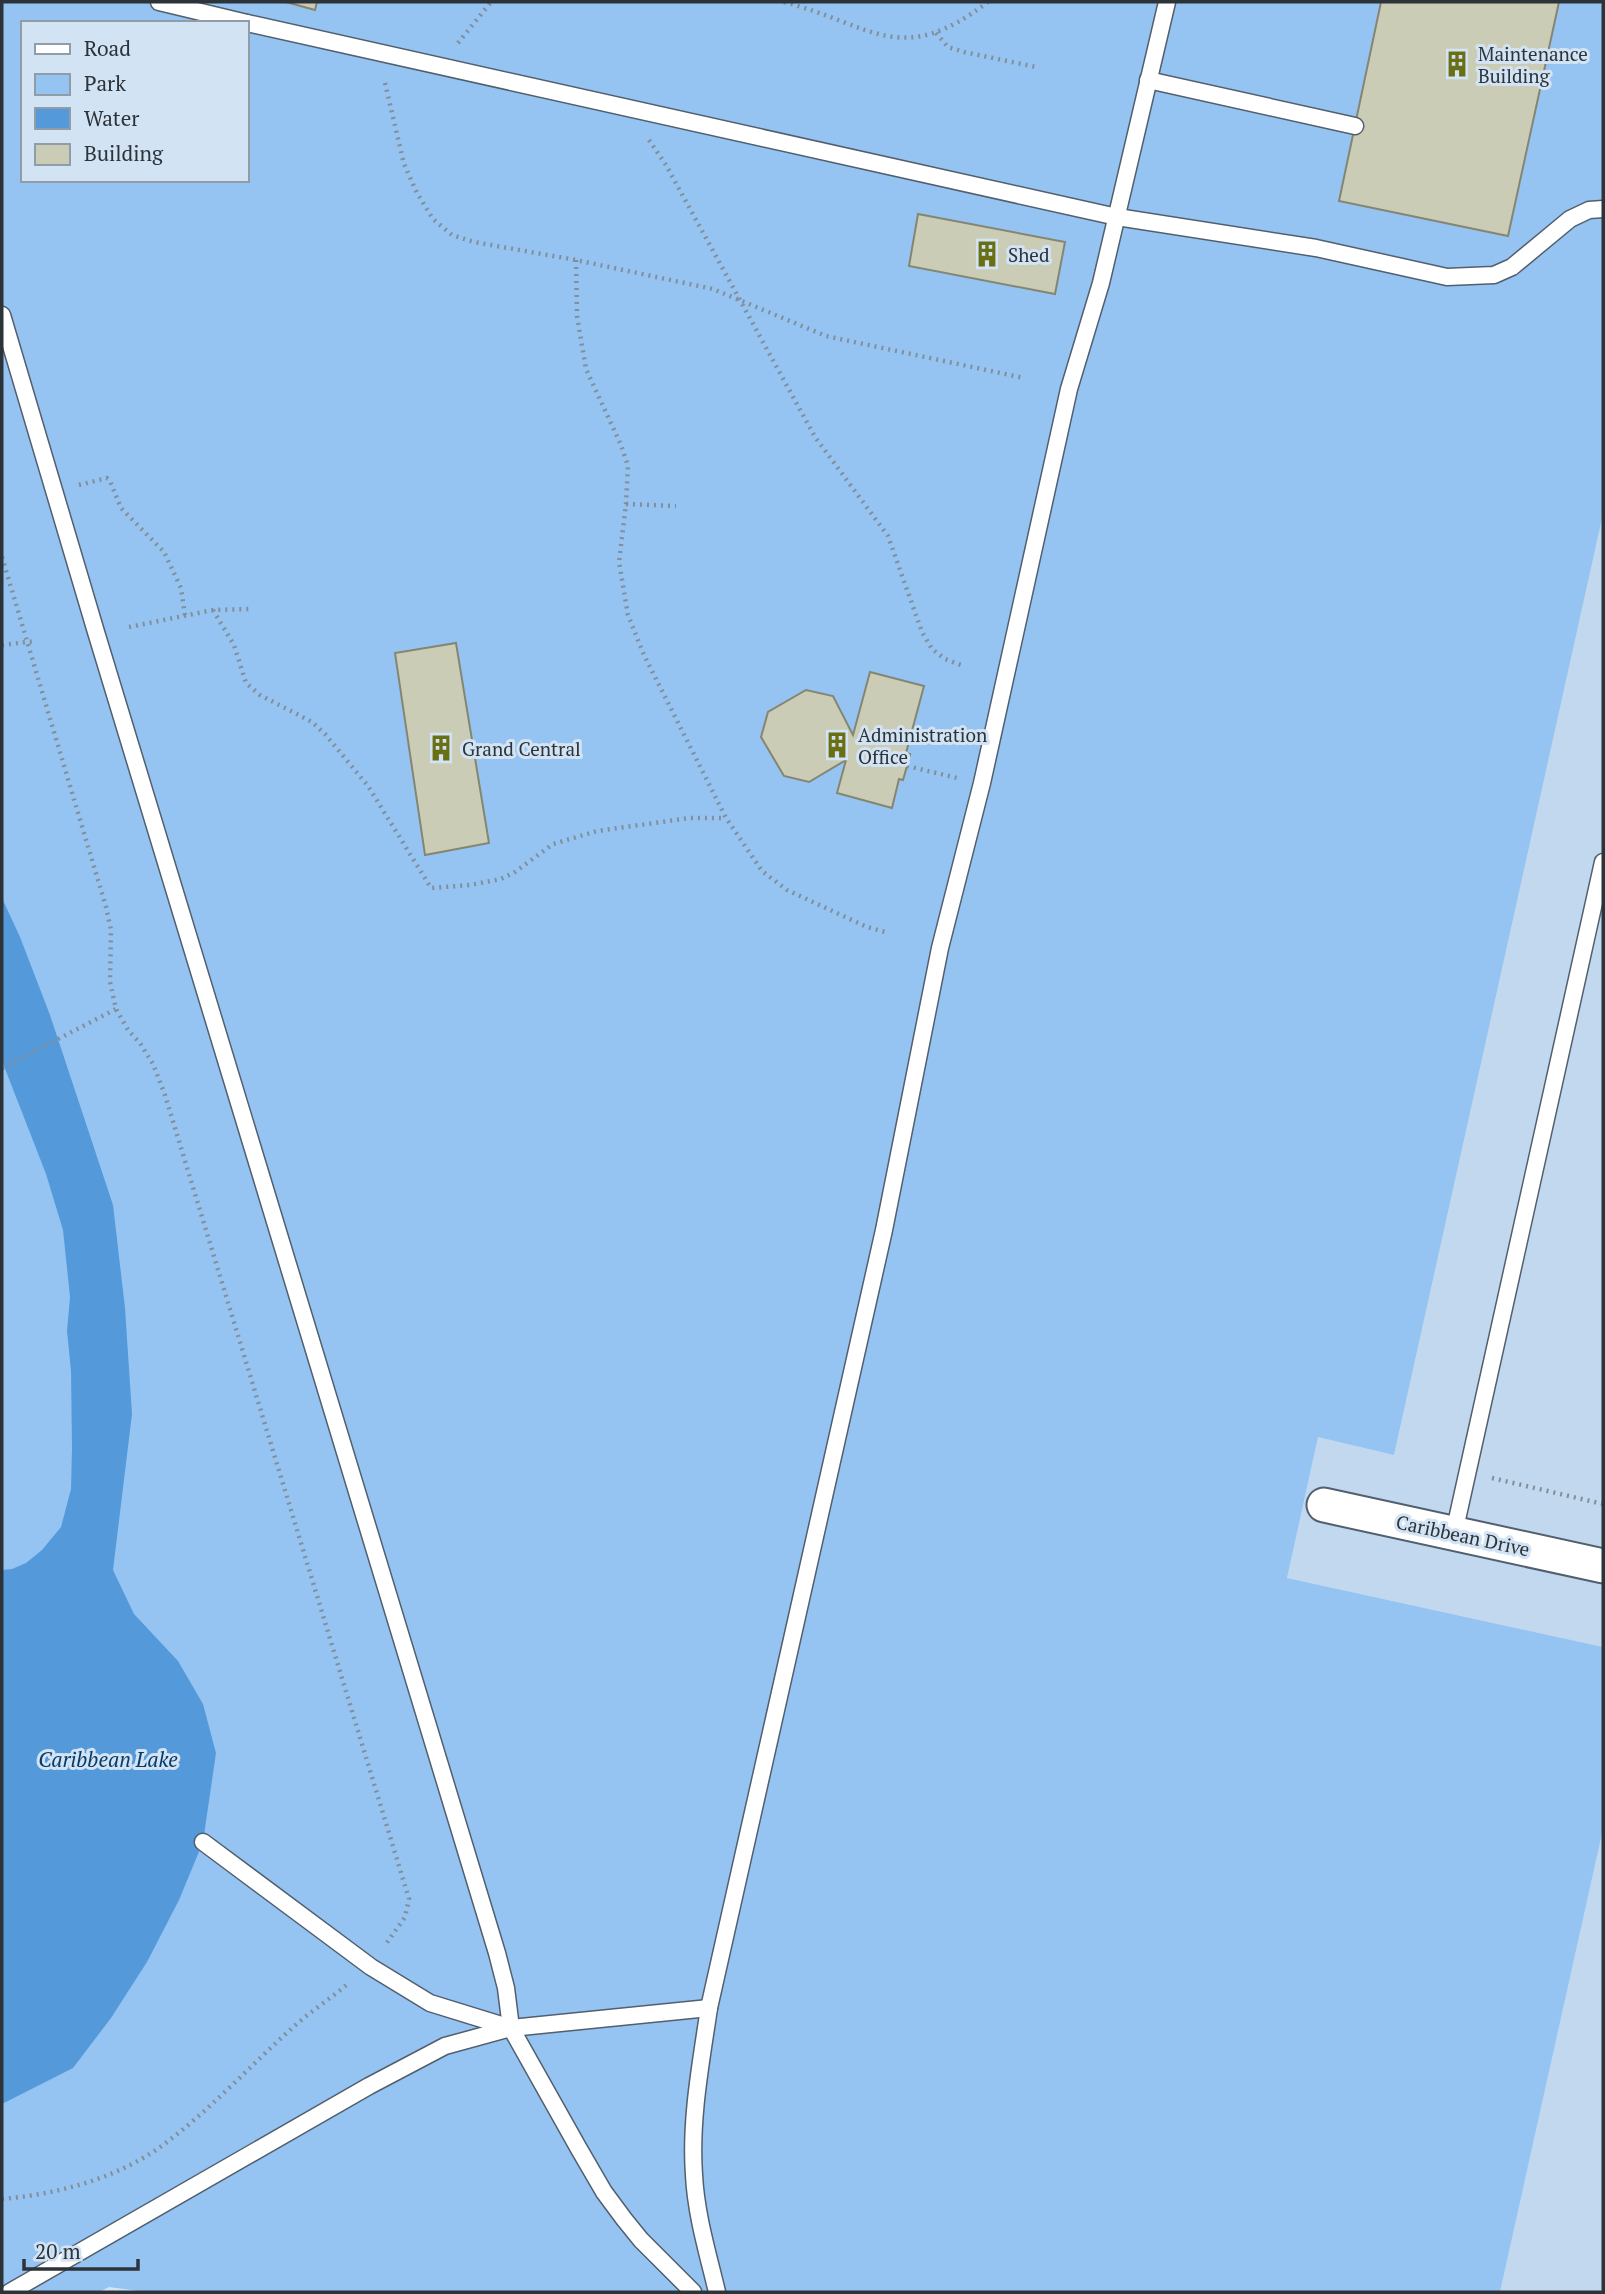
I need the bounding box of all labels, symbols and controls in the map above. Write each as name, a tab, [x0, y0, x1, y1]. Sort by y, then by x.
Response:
legend	[21, 21, 248, 182]
text: Road	[84, 34, 131, 62]
place label: Maintenance Building	[1478, 41, 1588, 88]
building icon: Maintenance Building	[1442, 49, 1472, 79]
text: Park	[84, 69, 126, 97]
text: Water	[84, 104, 139, 132]
text: Building	[84, 139, 164, 167]
building icon: Shed	[972, 239, 1002, 269]
place label: Shed	[1008, 242, 1050, 267]
place label: Administration Office	[858, 722, 987, 769]
building icon: Administration Office	[822, 730, 852, 760]
building icon: Grand Central	[426, 733, 456, 763]
place label: Grand Central	[462, 736, 581, 761]
street label: Caribbean Drive	[1394, 1509, 1532, 1561]
water label: Caribbean Lake	[38, 1745, 178, 1773]
scale bar	[24, 2228, 138, 2272]
text: 20 m	[35, 2237, 81, 2265]

